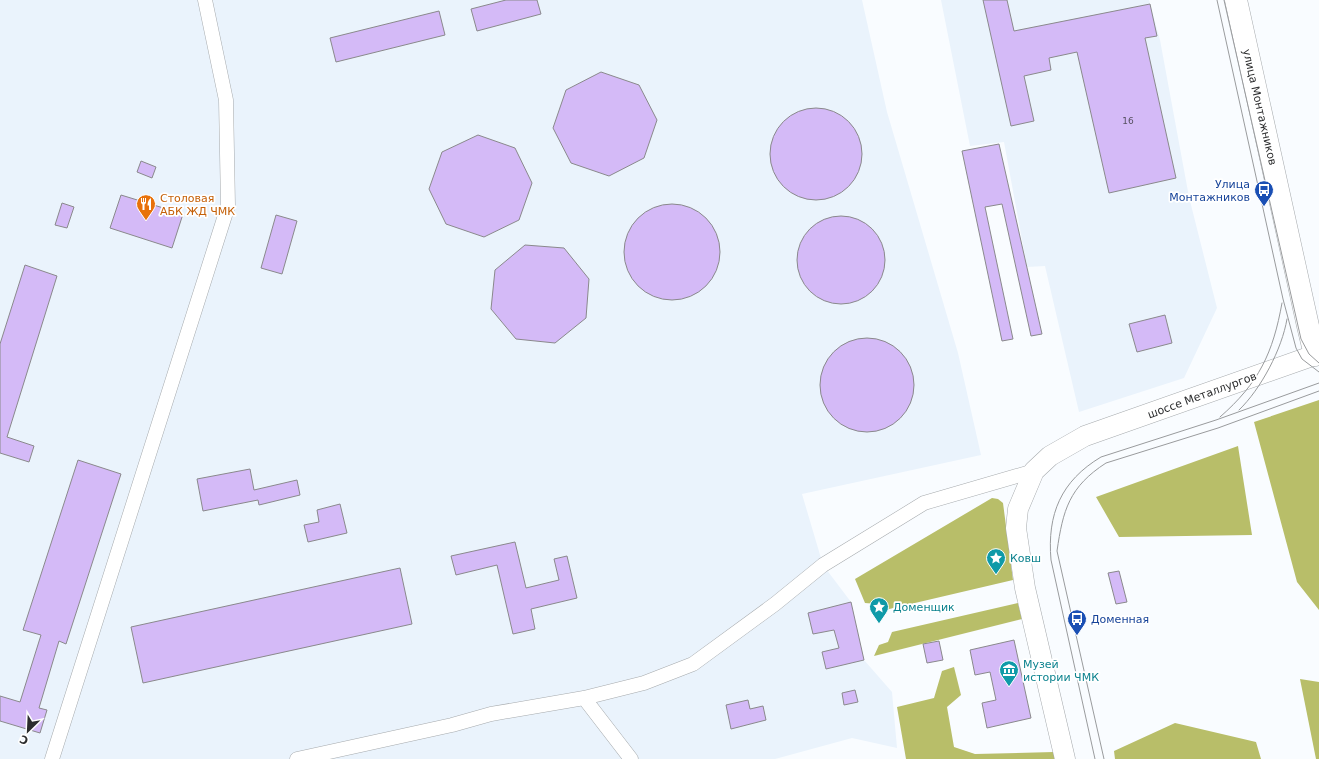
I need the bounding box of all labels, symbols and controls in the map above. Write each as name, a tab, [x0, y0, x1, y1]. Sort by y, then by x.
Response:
street label: улица Монтажников	[1240, 48, 1279, 167]
house number: 16	[1122, 116, 1134, 126]
place label: Улица Монтажников	[1169, 178, 1250, 204]
bus stop icon: Улица Монтажников	[1253, 179, 1275, 207]
place label: Столовая АБК ЖД ЧМК	[160, 192, 235, 218]
restaurant icon: Столовая АБК ЖД ЧМК	[135, 193, 157, 221]
street label: шоссе Металлургов	[1146, 370, 1258, 421]
place icon: Ковш	[985, 547, 1007, 575]
place label: Ковш	[1010, 552, 1041, 565]
place icon: Доменщик	[868, 596, 890, 624]
place label: Доменщик	[893, 601, 955, 614]
bus stop icon: Доменная	[1066, 608, 1088, 636]
place label: Доменная	[1091, 613, 1149, 626]
place label: Музей истории ЧМК	[1023, 658, 1099, 684]
museum icon: Музей истории ЧМК	[998, 659, 1020, 687]
north arrow	[8, 711, 48, 751]
text: С	[18, 732, 30, 747]

